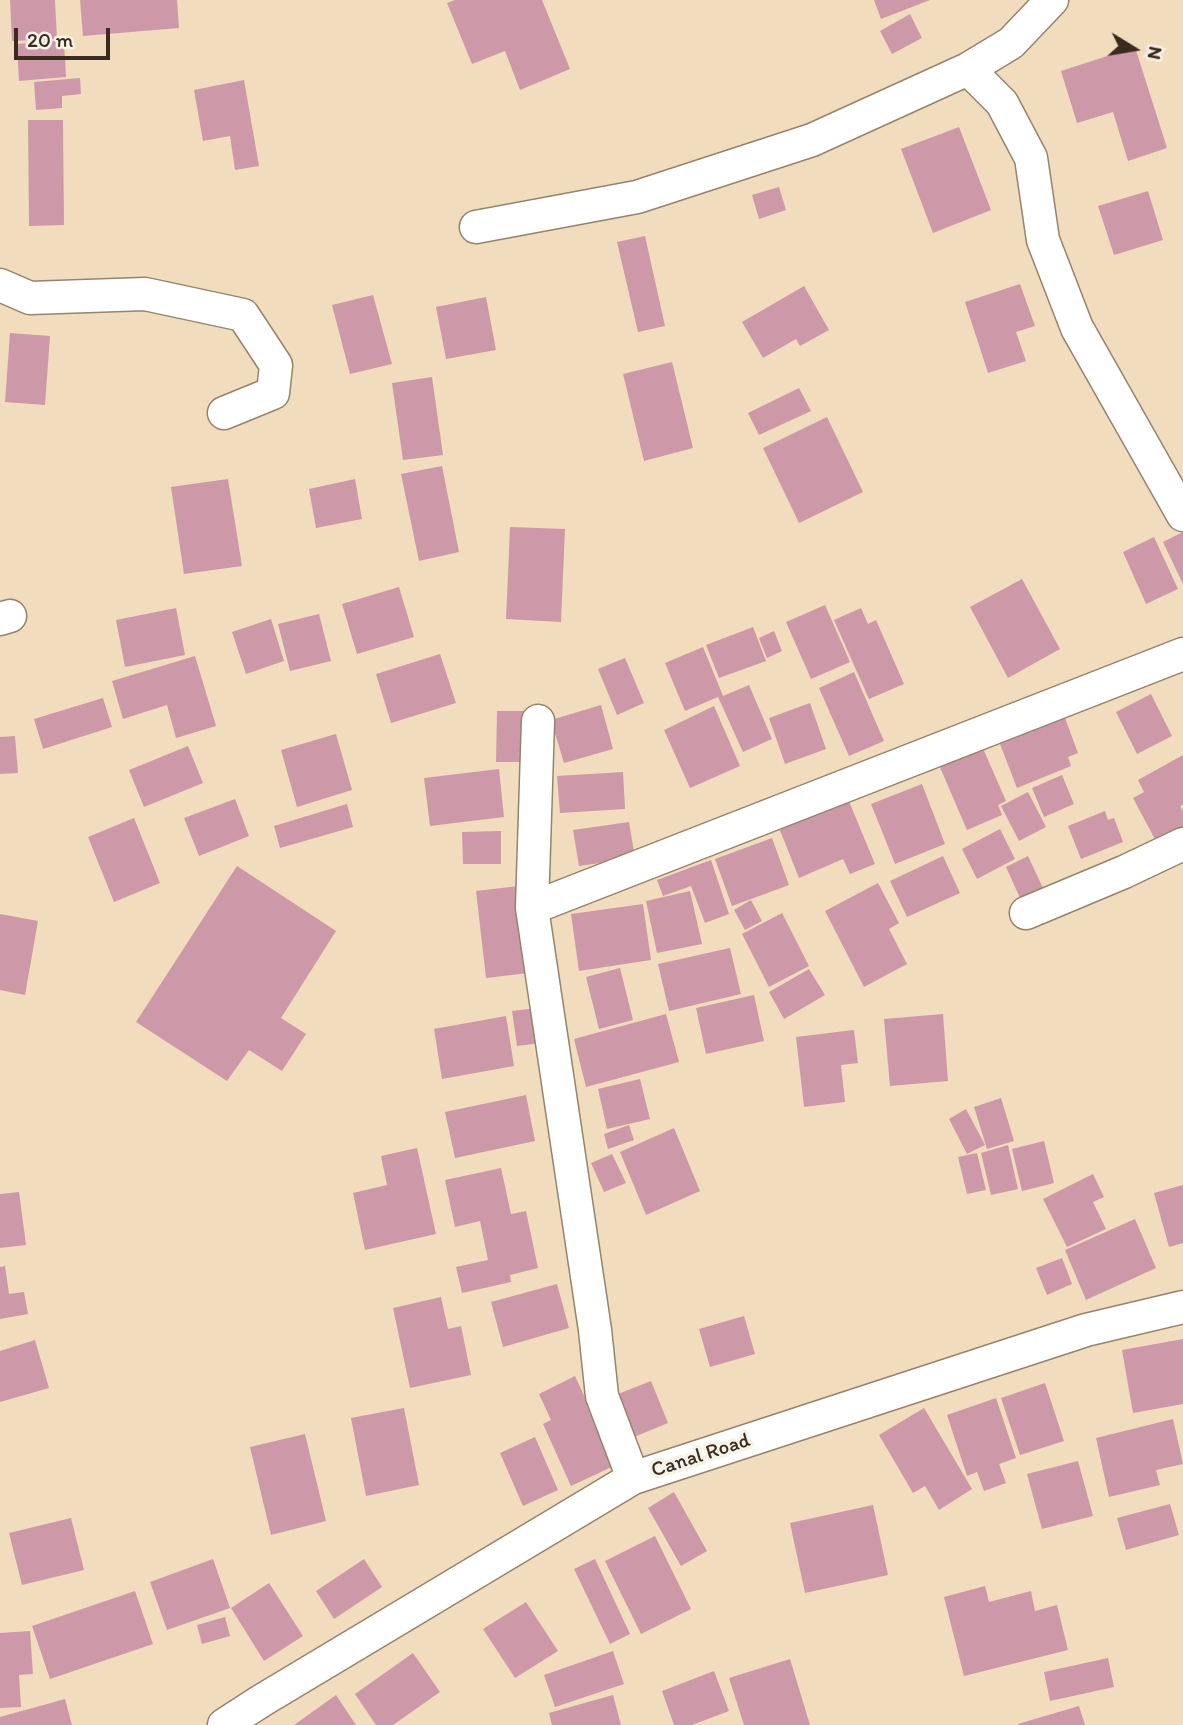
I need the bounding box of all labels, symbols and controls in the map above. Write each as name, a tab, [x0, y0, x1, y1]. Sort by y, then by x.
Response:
scale bar	[18, 14, 114, 58]
north arrow	[1099, 14, 1169, 84]
text: 20 m	[27, 27, 73, 52]
text: N	[1143, 45, 1168, 62]
street label: Canal Road	[648, 1428, 754, 1484]

